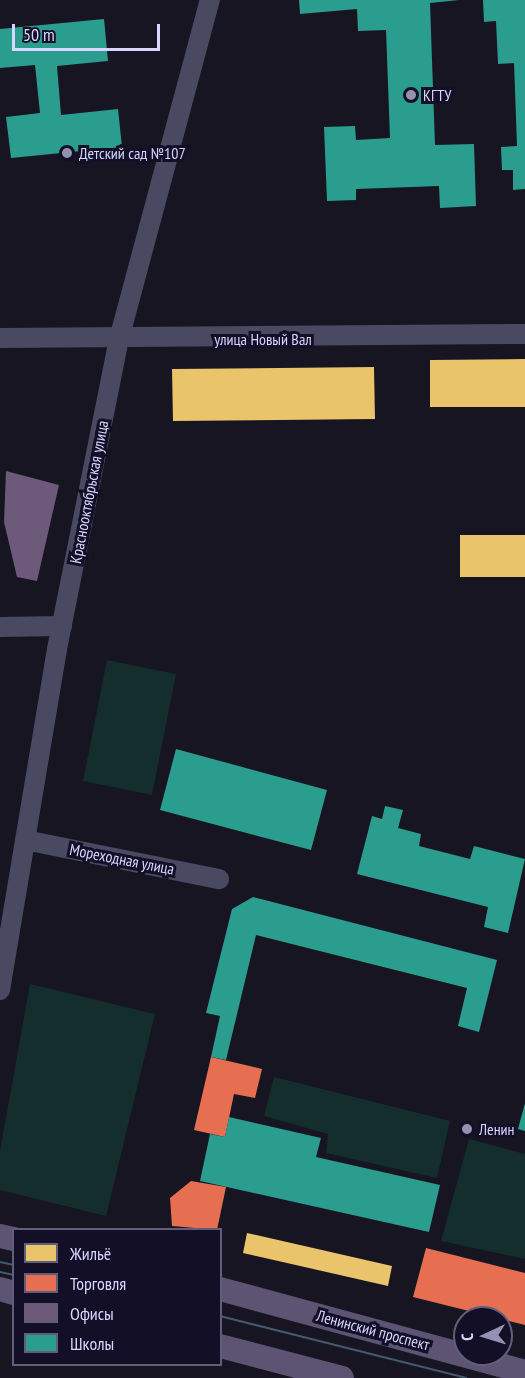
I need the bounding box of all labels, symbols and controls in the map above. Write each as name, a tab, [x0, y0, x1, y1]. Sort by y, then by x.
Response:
scale bar	[15, 12, 164, 50]
text: 50 m	[23, 23, 55, 46]
place label: КГТУ	[423, 85, 451, 105]
marker: КГТУ	[404, 88, 418, 102]
place label: Детский сад №107	[79, 143, 186, 163]
marker: Детский сад №107	[60, 146, 74, 160]
street label: улица Новый Вал	[214, 329, 312, 349]
street label: Краснооктябрьская улица	[66, 419, 112, 565]
street label: Мореходная улица	[68, 839, 176, 879]
place label: Ленин	[479, 1119, 515, 1139]
marker: Ленин	[460, 1122, 474, 1136]
legend	[12, 1228, 222, 1366]
text: Жильё	[70, 1242, 111, 1265]
text: Торговля	[70, 1272, 126, 1295]
text: Офисы	[70, 1302, 114, 1325]
street label: Ленинский проспект	[314, 1306, 432, 1354]
north arrow	[453, 1306, 513, 1366]
text: Школы	[70, 1332, 114, 1355]
text: С	[457, 1333, 477, 1341]

